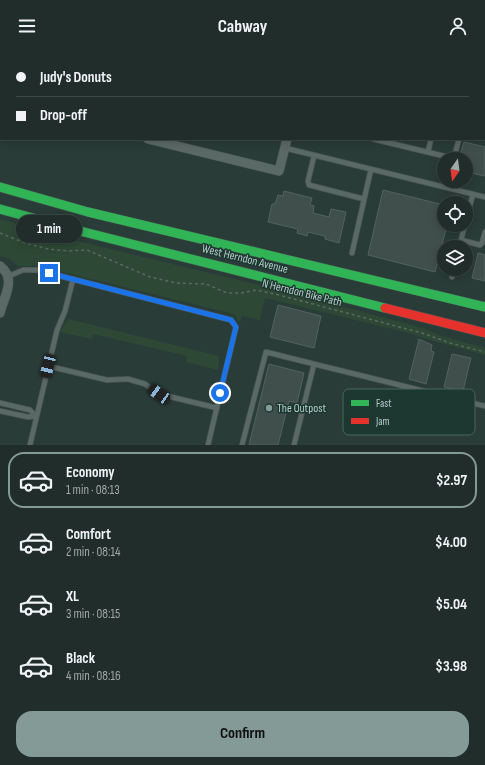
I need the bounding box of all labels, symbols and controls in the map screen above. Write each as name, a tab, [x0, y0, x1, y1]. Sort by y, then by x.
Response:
icon: menu	[16, 15, 38, 37]
icon: person	[447, 15, 469, 37]
text: Cabway	[218, 16, 267, 37]
text: Judy's Donuts	[40, 68, 112, 87]
text: Drop-off	[40, 106, 87, 125]
north arrow	[437, 152, 473, 188]
map controls	[437, 152, 473, 276]
button: locate	[437, 196, 473, 232]
callout: 1 min	[16, 215, 82, 243]
text: 1 min	[37, 221, 61, 237]
button: layers	[437, 240, 473, 276]
street label: West Herndon Avenue	[200, 241, 290, 277]
route end	[40, 264, 58, 282]
street label: N Herndon Bike Path	[261, 276, 343, 310]
car	[39, 353, 57, 379]
car	[146, 382, 172, 406]
route start	[211, 384, 229, 402]
legend	[343, 389, 475, 435]
text: Fast	[376, 397, 392, 410]
place label: The Outpost	[277, 401, 326, 416]
marker: The Outpost	[264, 403, 274, 413]
text: Jam	[375, 415, 390, 428]
icon: car	[18, 462, 54, 498]
text: Economy	[66, 463, 115, 482]
text: $2.97	[436, 471, 467, 490]
text: 1 min · 08:13	[66, 482, 120, 498]
icon: car	[18, 524, 54, 560]
text: Comfort	[66, 525, 111, 544]
text: $4.00	[435, 533, 467, 552]
text: 2 min · 08:14	[66, 544, 120, 560]
icon: car	[18, 586, 54, 622]
text: XL	[66, 587, 79, 606]
text: $5.04	[436, 595, 467, 614]
text: 3 min · 08:15	[66, 606, 120, 622]
icon: car	[18, 648, 54, 684]
text: Black	[66, 649, 95, 668]
text: $3.98	[435, 657, 467, 676]
text: 4 min · 08:16	[66, 668, 121, 684]
button: Confirm	[16, 711, 469, 757]

